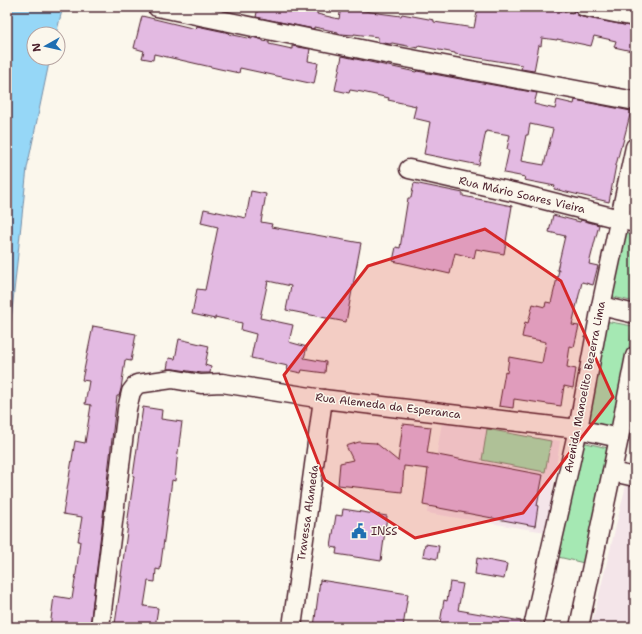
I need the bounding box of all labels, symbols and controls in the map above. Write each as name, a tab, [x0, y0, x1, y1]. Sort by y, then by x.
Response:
north arrow	[26, 26, 66, 66]
text: N	[29, 42, 45, 53]
street label: Rua Mário Soares Vieira	[457, 173, 587, 217]
street label: Avenida Manoelito Bezerra Lima	[561, 300, 609, 474]
street label: Rua Alemeda da Esperanca	[314, 390, 462, 422]
street label: Travessa Alameda	[294, 464, 322, 562]
public building icon: INSS	[350, 522, 368, 540]
place label: INSS	[371, 524, 397, 539]

